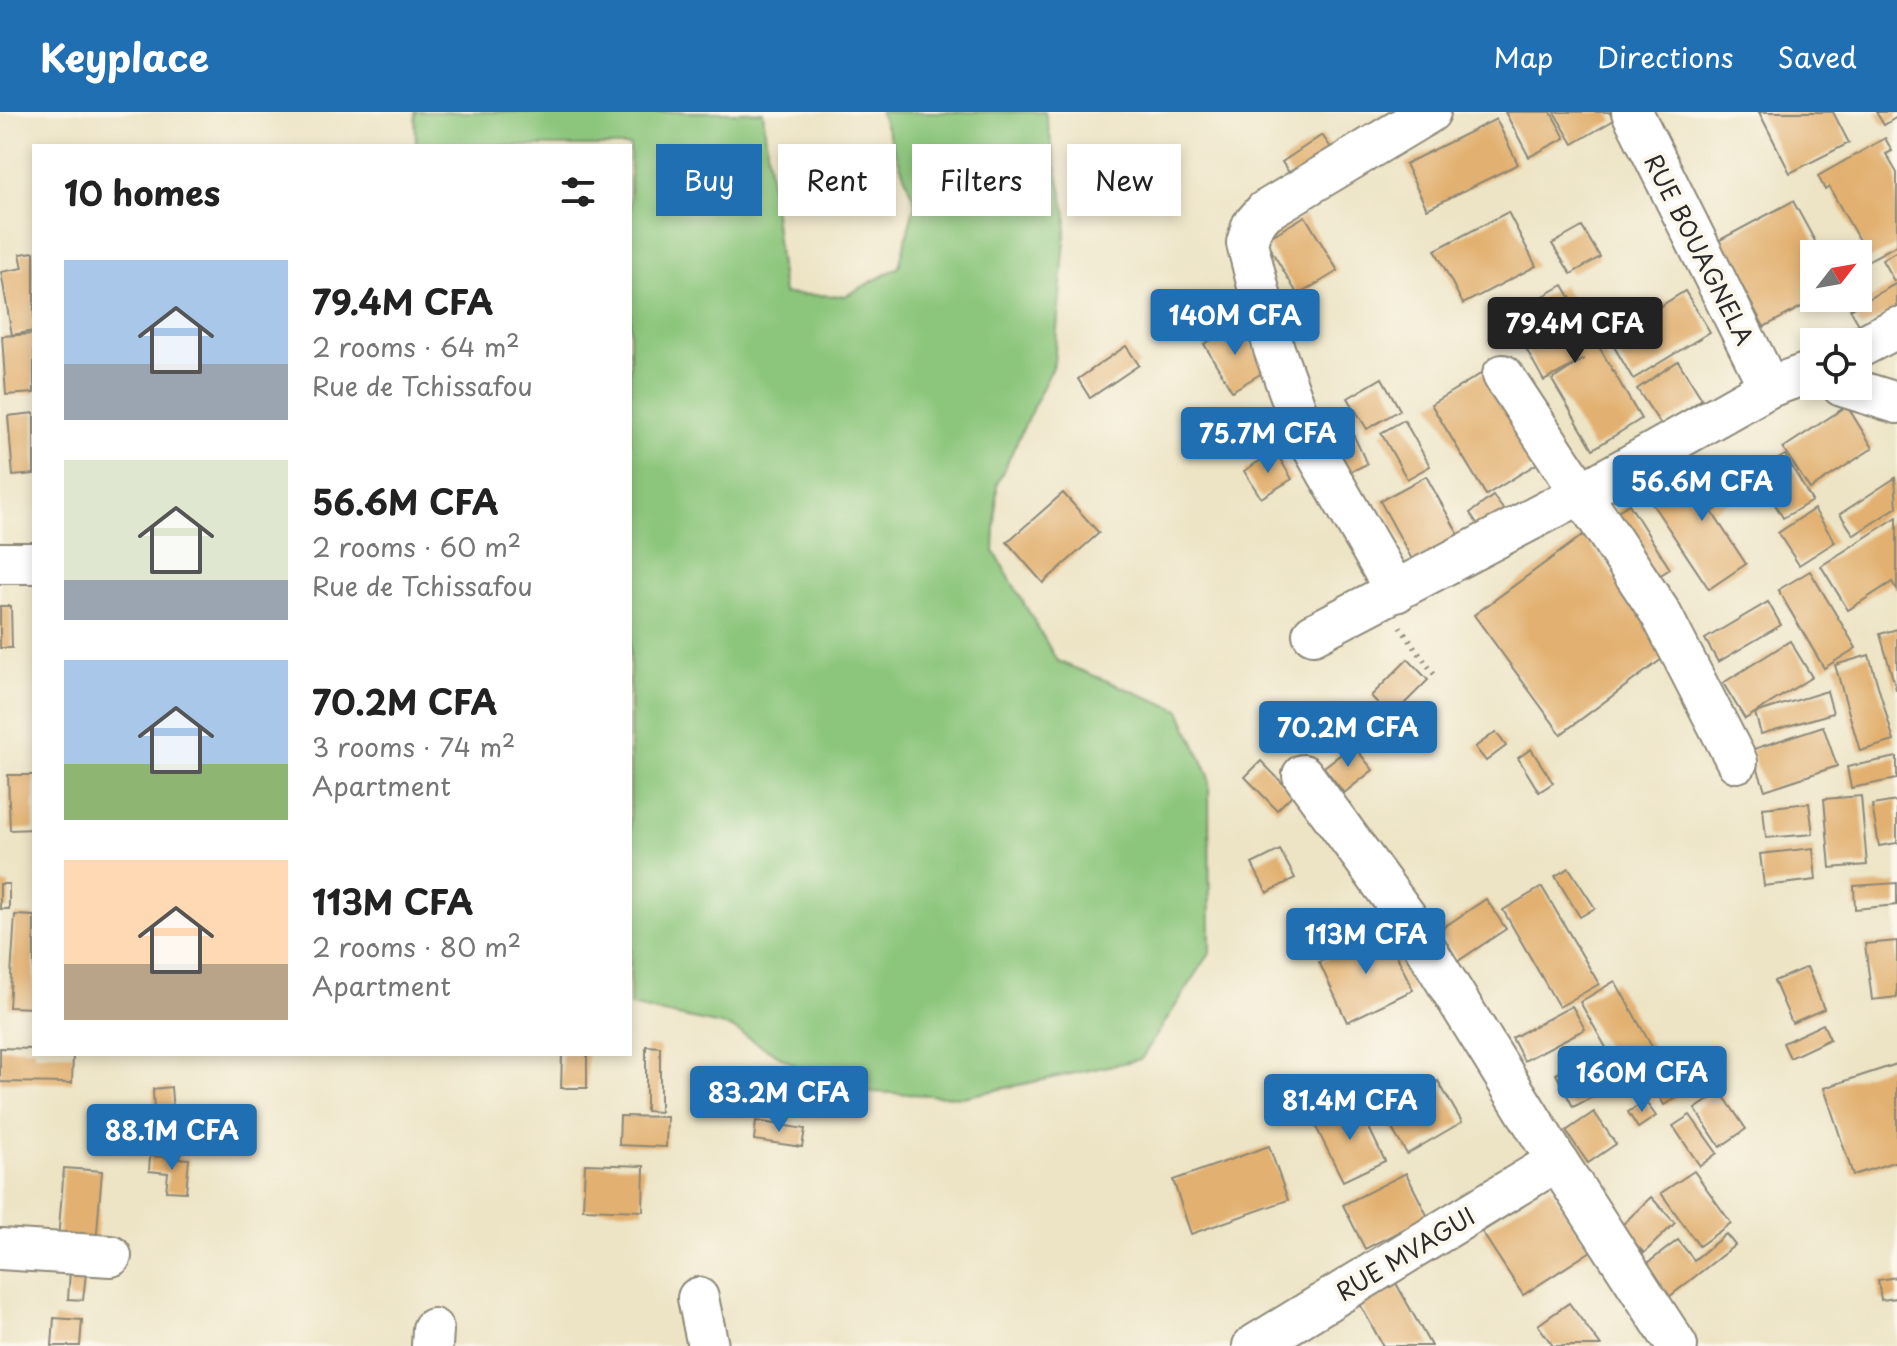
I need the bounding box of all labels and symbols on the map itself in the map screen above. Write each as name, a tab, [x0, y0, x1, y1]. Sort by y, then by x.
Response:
street label: RUE BOUAGNELA	[1636, 147, 1764, 351]
north arrow	[1800, 240, 1872, 312]
pin: 140M CFA	[1152, 289, 1318, 357]
pin: 79.4M CFA	[1483, 297, 1667, 365]
pin: 75.7M CFA	[1176, 407, 1360, 475]
pin: 56.6M CFA	[1610, 455, 1794, 523]
pin: 70.2M CFA	[1256, 701, 1440, 769]
pin: 113M CFA	[1283, 908, 1449, 976]
pin: 160M CFA	[1559, 1046, 1725, 1114]
pin: 83.2M CFA	[687, 1066, 871, 1134]
pin: 81.4M CFA	[1258, 1074, 1442, 1142]
pin: 88.1M CFA	[80, 1104, 264, 1172]
street label: RUE MVAGUI	[1328, 1197, 1482, 1309]

